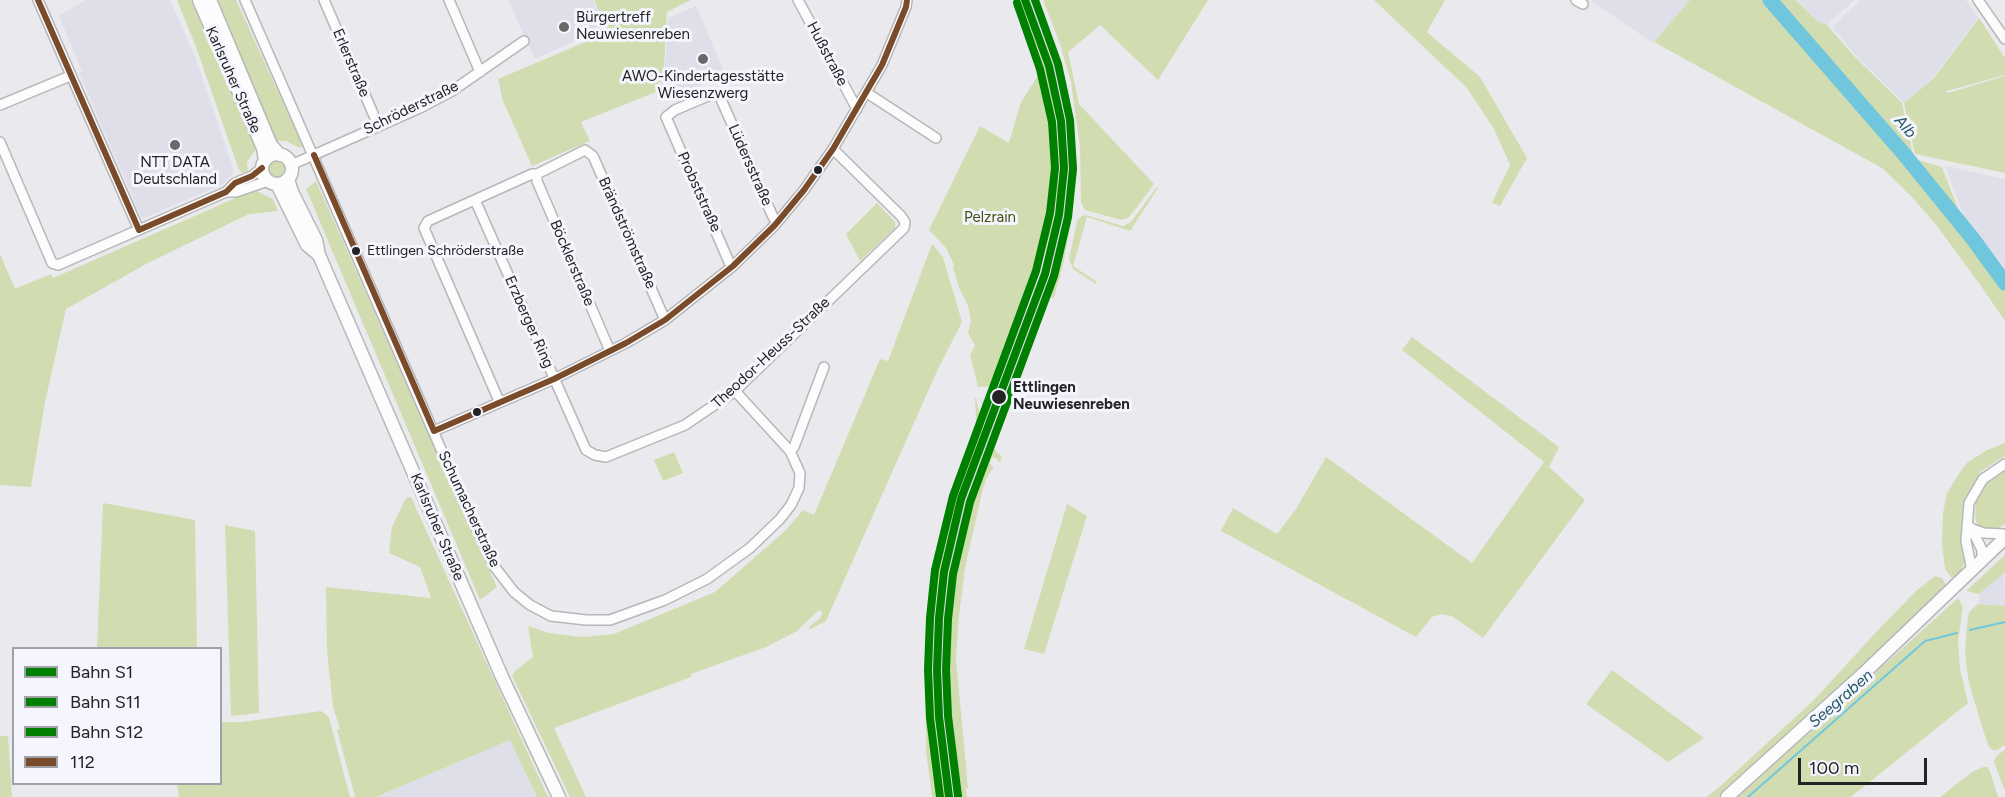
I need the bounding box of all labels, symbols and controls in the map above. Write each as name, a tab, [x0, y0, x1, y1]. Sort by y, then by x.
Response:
place label: Bürgertreff Neuwiesenreben	[576, 9, 690, 44]
street label: Hußstraße	[803, 19, 851, 89]
marker: Bürgertreff Neuwiesenreben	[557, 20, 571, 34]
street label: Karlsruher Straße	[201, 24, 265, 136]
street label: Erlerstraße	[329, 26, 373, 100]
marker: AWO-Kindertagesstätte Wiesenzwerg	[696, 52, 710, 66]
place label: AWO-Kindertagesstätte Wiesenzwerg	[622, 68, 784, 103]
street label: Schröderstraße	[361, 77, 461, 139]
water label: Alb	[1890, 112, 1920, 142]
street label: Lüdersstraße	[724, 121, 776, 209]
marker: NTT DATA Deutschland	[168, 138, 182, 152]
street label: Probststraße	[673, 149, 725, 235]
place label: NTT DATA Deutschland	[133, 154, 217, 189]
unlabelled marker	[812, 164, 824, 176]
street label: Brändströmstraße	[594, 174, 660, 292]
park label: Pelzrain	[964, 209, 1016, 227]
street label: Böcklerstraße	[546, 217, 598, 309]
place label: Ettlingen Schröderstraße	[367, 243, 524, 259]
marker: Ettlingen Schröderstraße	[350, 245, 362, 257]
street label: Erzberger Ring	[501, 273, 557, 371]
street label: Theodor-Heuss-Straße	[708, 294, 834, 412]
place label: Ettlingen Neuwiesenreben	[1013, 379, 1130, 414]
marker: Ettlingen Neuwiesenreben	[990, 388, 1008, 406]
unlabelled marker	[471, 406, 483, 418]
street label: Schumacherstraße	[434, 448, 504, 570]
street label: Karlsruher Straße	[406, 471, 468, 583]
legend	[12, 647, 222, 785]
text: Bahn S1	[70, 661, 133, 683]
water label: Seegraben	[1805, 666, 1877, 732]
text: Bahn S11	[70, 691, 141, 713]
text: Bahn S12	[70, 721, 143, 743]
scale bar	[1801, 746, 1930, 784]
text: 112	[70, 751, 95, 773]
text: 100 m	[1809, 757, 1859, 779]

